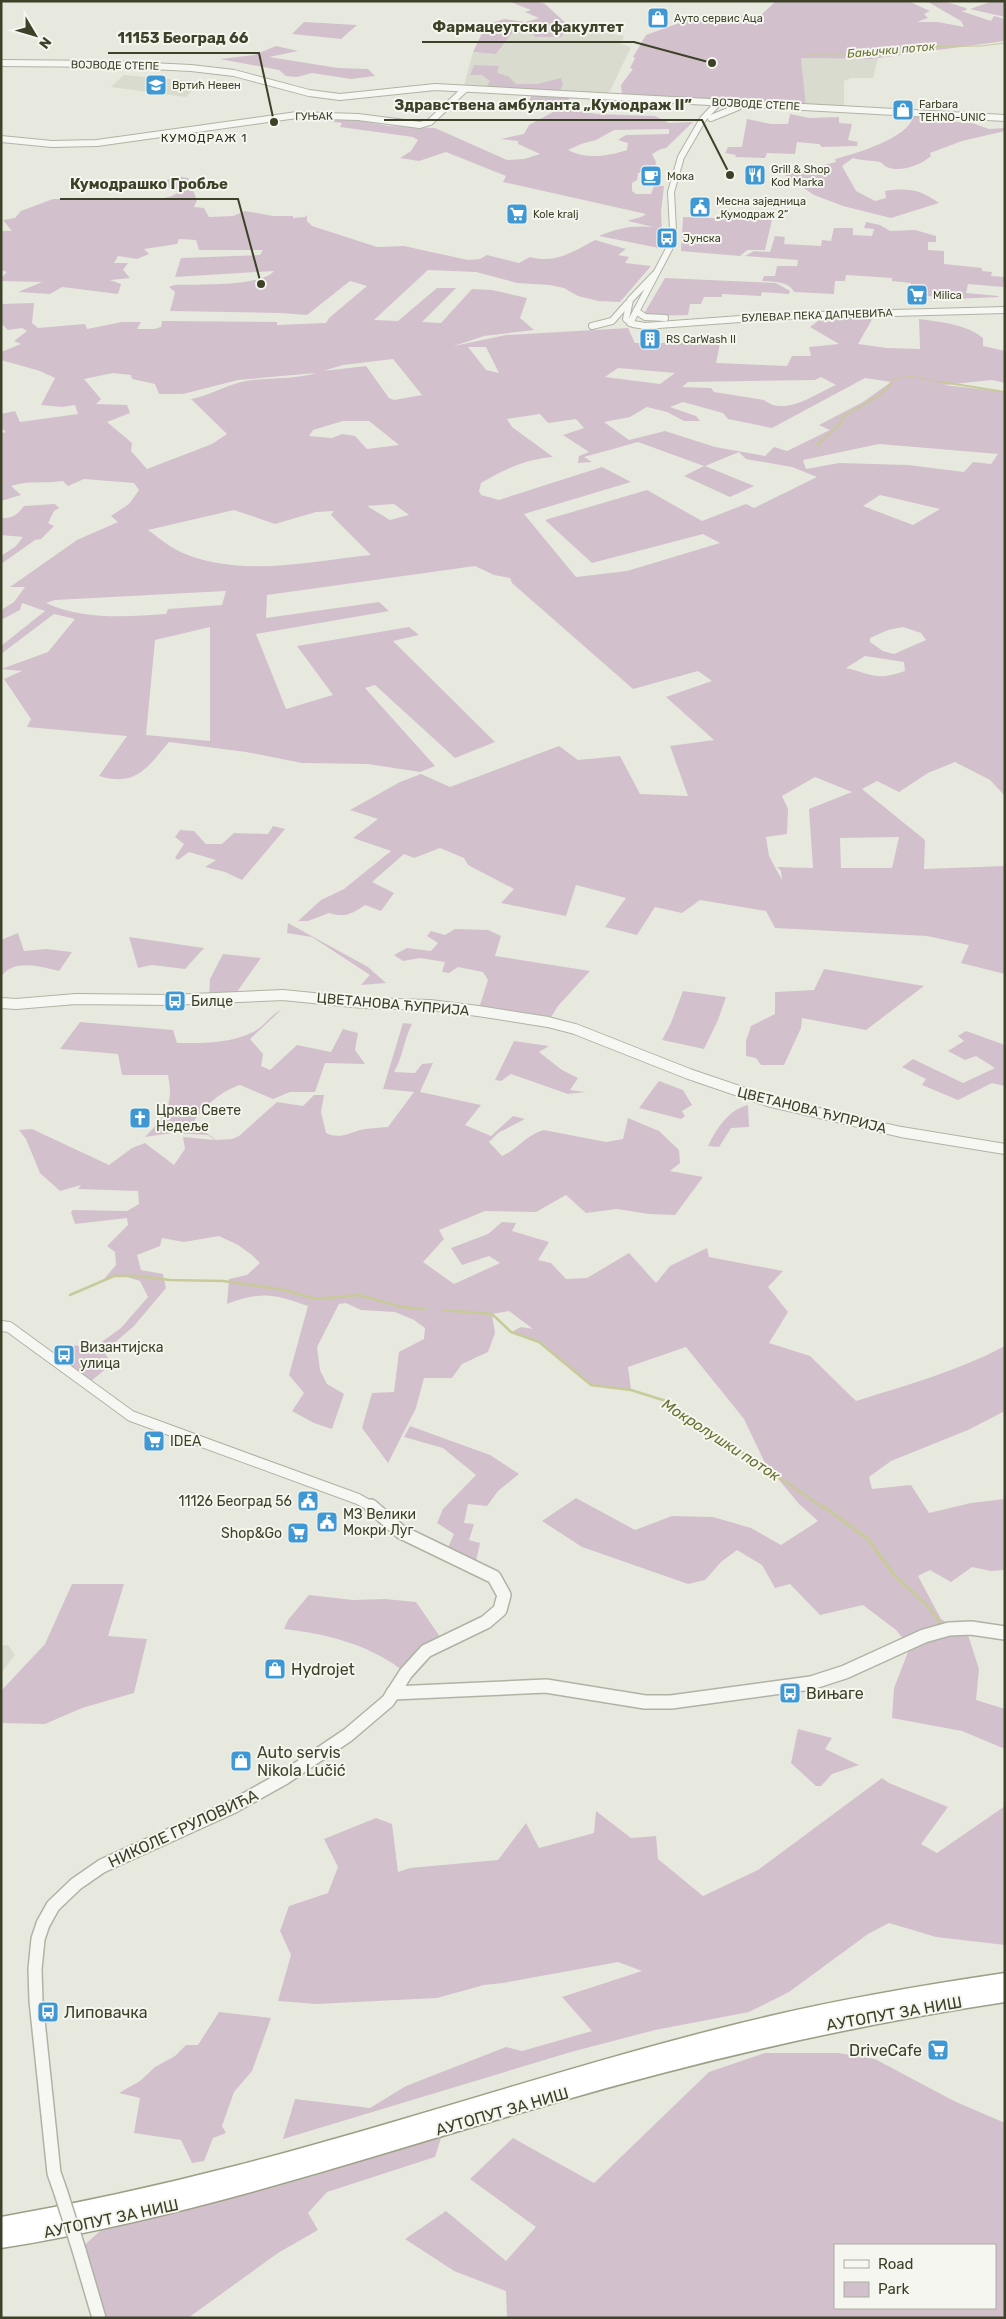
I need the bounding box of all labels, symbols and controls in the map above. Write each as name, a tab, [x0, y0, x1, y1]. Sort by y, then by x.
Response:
shop icon: Ауто сервис Аца	[646, 6, 670, 30]
north arrow	[10, 10, 60, 60]
callout: Фармацеутски факултет	[422, 12, 634, 42]
place label: Ауто сервис Аца	[674, 12, 763, 25]
text: Фармацеутски факултет	[432, 18, 624, 36]
callout: 11153 Београд 66	[108, 23, 259, 53]
text: 11153 Београд 66	[118, 29, 249, 47]
text: N	[35, 33, 55, 52]
water label: Бањички поток	[847, 39, 936, 61]
street label: ВОЈВОДЕ СТЕПЕ	[71, 58, 160, 73]
school or university icon: Вртић Невен	[144, 73, 168, 97]
place label: Вртић Невен	[172, 79, 241, 92]
callout: Здравствена амбуланта „Кумодраж II”	[384, 90, 702, 120]
text: Здравствена амбуланта „Кумодраж II”	[394, 96, 692, 114]
street label: ВОЈВОДЕ СТЕПЕ	[711, 96, 801, 113]
shop icon: Farbara TEHNO-UNIC	[891, 98, 915, 122]
place label: Farbara TEHNO-UNIC	[919, 98, 986, 124]
street label: ГУЊАК	[295, 110, 333, 123]
district label: КУМОДРАЖ 1	[161, 131, 247, 145]
restaurant icon: Grill & Shop Kod Marka	[743, 163, 767, 187]
place label: Grill & Shop Kod Marka	[771, 163, 830, 189]
cafe icon: Мока	[639, 164, 663, 188]
callout: Кумодрашко Гробље	[60, 169, 238, 199]
place label: Мока	[667, 170, 694, 183]
text: Кумодрашко Гробље	[70, 175, 228, 193]
public building icon: Месна заједница „Кумодраж 2”	[688, 195, 712, 219]
place label: Месна заједница „Кумодраж 2”	[716, 195, 806, 221]
supermarket icon: Kole kralj	[505, 202, 529, 226]
place label: Kole kralj	[533, 208, 579, 221]
bus stop icon: Јунска	[655, 226, 679, 250]
place label: Јунска	[683, 232, 721, 245]
supermarket icon: Milica	[905, 283, 929, 307]
place label: Milica	[933, 289, 962, 302]
street label: БУЛЕВАР ПЕКА ДАПЧЕВИЋА	[741, 306, 894, 325]
building icon: RS CarWash II	[638, 327, 662, 351]
place label: RS CarWash II	[666, 333, 736, 346]
bus stop icon: Билце	[163, 989, 187, 1013]
street label: ЦВЕТАНОВА ЋУПРИЈА	[316, 989, 471, 1020]
place label: Билце	[191, 993, 233, 1010]
street label: ЦВЕТАНОВА ЋУПРИЈА	[735, 1084, 889, 1137]
place label: Црква Свете Недеље	[156, 1102, 241, 1135]
church icon: Црква Свете Недеље	[128, 1106, 152, 1130]
place label: Византијска улица	[80, 1339, 164, 1372]
bus stop icon: Византијска улица	[52, 1343, 76, 1367]
water label: Мокролушки поток	[659, 1395, 784, 1485]
supermarket icon: IDEA	[142, 1429, 166, 1453]
place label: IDEA	[170, 1433, 202, 1450]
public building icon: 11126 Београд 56	[296, 1489, 320, 1513]
place label: 11126 Београд 56	[178, 1493, 292, 1510]
place label: МЗ Велики Мокри Луг	[343, 1506, 416, 1539]
public building icon: МЗ Велики Мокри Луг	[315, 1510, 339, 1534]
supermarket icon: Shop&Go	[286, 1521, 310, 1545]
place label: Shop&Go	[221, 1525, 282, 1542]
shop icon: Hydrojet	[263, 1657, 287, 1681]
place label: Hydrojet	[291, 1660, 355, 1679]
bus stop icon: Вињаге	[778, 1681, 802, 1705]
place label: Вињаге	[806, 1684, 864, 1703]
place label: Auto servis Nikola Lučić	[257, 1743, 346, 1780]
shop icon: Auto servis Nikola Lučić	[229, 1749, 253, 1773]
street label: НИКОЛЕ ГРУЛОВИЋА	[105, 1785, 261, 1872]
street label: АУТОПУТ ЗА НИШ	[825, 1992, 963, 2035]
bus stop icon: Липовачка	[36, 2000, 60, 2024]
place label: Липовачка	[64, 2003, 148, 2022]
supermarket icon: DriveCafe	[926, 2038, 950, 2062]
place label: DriveCafe	[849, 2041, 922, 2060]
street label: АУТОПУТ ЗА НИШ	[433, 2083, 571, 2140]
street label: АУТОПУТ ЗА НИШ	[42, 2195, 180, 2242]
legend	[834, 2244, 996, 2309]
text: Road	[878, 2255, 914, 2273]
text: Park	[878, 2280, 909, 2298]

